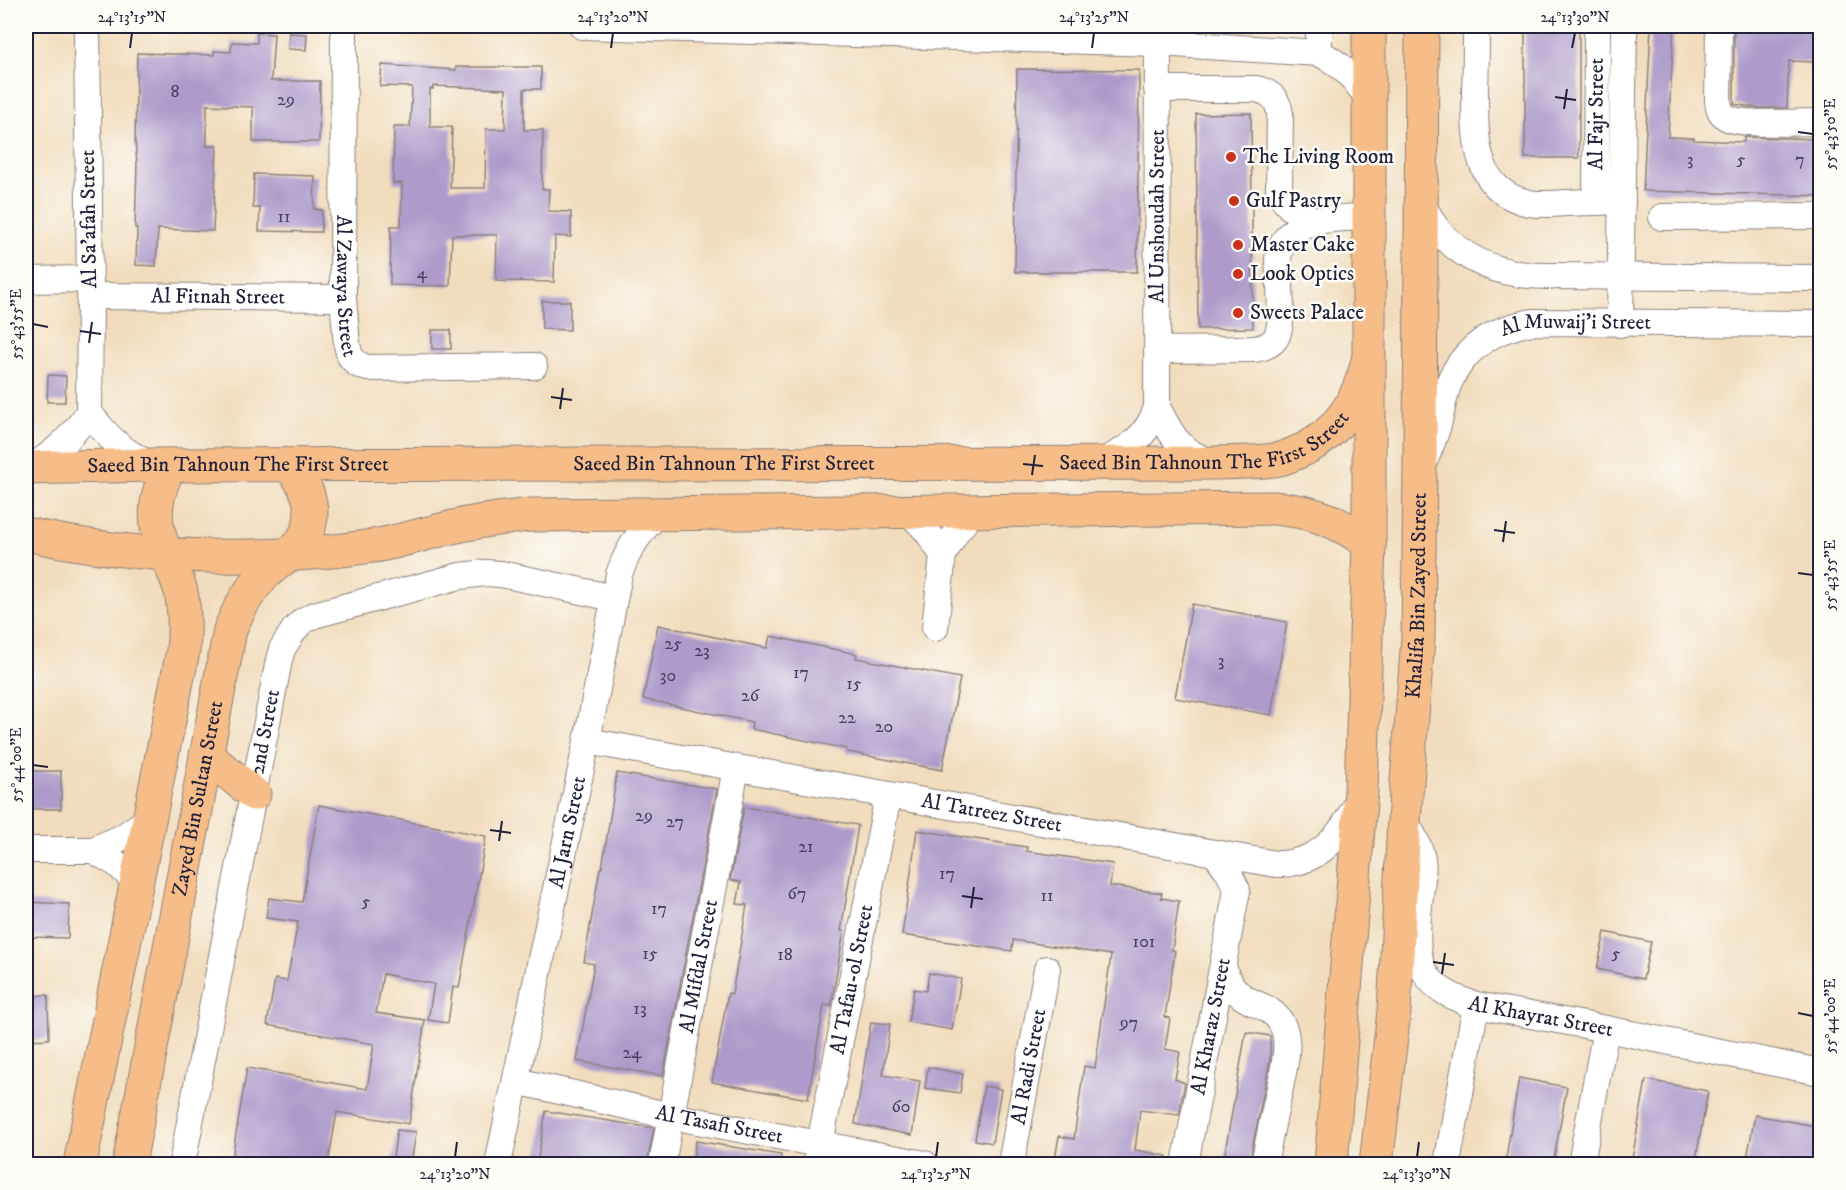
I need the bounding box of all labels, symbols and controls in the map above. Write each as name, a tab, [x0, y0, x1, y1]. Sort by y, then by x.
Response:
text: 24°13'15"N	[98, 8, 166, 27]
text: 24°13'20"N	[578, 8, 648, 27]
text: 24°13'25"N	[1059, 8, 1129, 27]
text: 24°13'30"N	[1540, 8, 1610, 27]
street label: Al Fajr Street	[1583, 57, 1610, 170]
house number: 8	[170, 81, 180, 103]
house number: 29	[277, 89, 295, 111]
text: 55°43'50"E	[1821, 98, 1840, 170]
street label: Al Unshoudah Street	[1144, 129, 1171, 303]
place label: The Living Room	[1243, 144, 1394, 170]
street label: Al Sa'afah Street	[75, 149, 103, 289]
house number: 3	[1687, 149, 1693, 171]
house number: 5	[1737, 149, 1746, 171]
house number: 7	[1795, 149, 1805, 171]
marker: The Living Room	[1224, 150, 1238, 164]
place label: Gulf Pastry	[1246, 188, 1342, 214]
marker: Gulf Pastry	[1227, 194, 1241, 208]
house number: 11	[277, 206, 291, 228]
street label: Al Zawaya Street	[330, 215, 363, 360]
place label: Master Cake	[1250, 232, 1355, 258]
marker: Master Cake	[1231, 238, 1245, 252]
place label: Look Optics	[1250, 261, 1354, 287]
house number: 4	[417, 262, 428, 284]
marker: Look Optics	[1231, 267, 1245, 281]
street label: Al Fitnah Street	[151, 283, 286, 311]
text: 55°43'55"E	[7, 288, 26, 359]
place label: Sweets Palace	[1250, 300, 1364, 326]
marker: Sweets Palace	[1231, 306, 1245, 320]
street label: Al Muwaij'i Street	[1497, 309, 1651, 343]
street label: Saeed Bin Tahnoun The First Street	[1059, 406, 1356, 476]
street label: Saeed Bin Tahnoun The First Street	[573, 451, 875, 477]
street label: Saeed Bin Tahnoun The First Street	[87, 452, 389, 480]
street label: Khalifa Bin Zayed Street	[1400, 492, 1433, 700]
text: 55°43'55"E	[1821, 539, 1840, 610]
house number: 25	[664, 633, 682, 655]
house number: 23	[694, 640, 710, 662]
house number: 3	[1218, 650, 1224, 672]
house number: 17	[793, 662, 809, 684]
house number: 30	[660, 665, 676, 687]
house number: 15	[846, 673, 862, 695]
house number: 26	[741, 685, 760, 707]
street label: 2nd Street	[244, 687, 286, 777]
street label: Zayed Bin Sultan Street	[167, 698, 229, 898]
house number: 22	[838, 707, 856, 729]
house number: 20	[875, 716, 893, 738]
text: 55°44'00"E	[7, 727, 26, 803]
street label: Al Jarn Street	[543, 773, 592, 891]
street label: Al Tatreez Street	[919, 788, 1064, 839]
house number: 29	[635, 805, 653, 827]
house number: 27	[666, 811, 684, 833]
house number: 21	[798, 836, 814, 858]
house number: 17	[939, 863, 955, 885]
house number: 67	[788, 883, 806, 905]
house number: 11	[1040, 885, 1054, 907]
house number: 5	[362, 891, 371, 913]
street label: Al Mifdal Street	[674, 897, 724, 1035]
house number: 17	[651, 898, 667, 920]
street label: Al Tafau-ol Street	[825, 902, 880, 1057]
house number: 101	[1133, 931, 1155, 953]
house number: 15	[642, 943, 658, 965]
house number: 5	[1612, 943, 1621, 965]
house number: 18	[777, 944, 793, 966]
street label: Al Kharaz Street	[1185, 955, 1237, 1097]
text: 55°44'00"E	[1821, 978, 1840, 1054]
street label: Al Khayrat Street	[1465, 990, 1616, 1043]
house number: 13	[633, 998, 647, 1020]
street label: Al Radi Street	[1006, 1006, 1052, 1127]
house number: 97	[1119, 1012, 1138, 1034]
house number: 24	[622, 1042, 642, 1064]
house number: 60	[891, 1096, 911, 1118]
street label: Al Tasafi Street	[653, 1100, 785, 1150]
text: 24°13'20"N	[420, 1165, 490, 1184]
text: 24°13'25"N	[901, 1165, 971, 1184]
text: 24°13'30"N	[1382, 1165, 1452, 1184]

